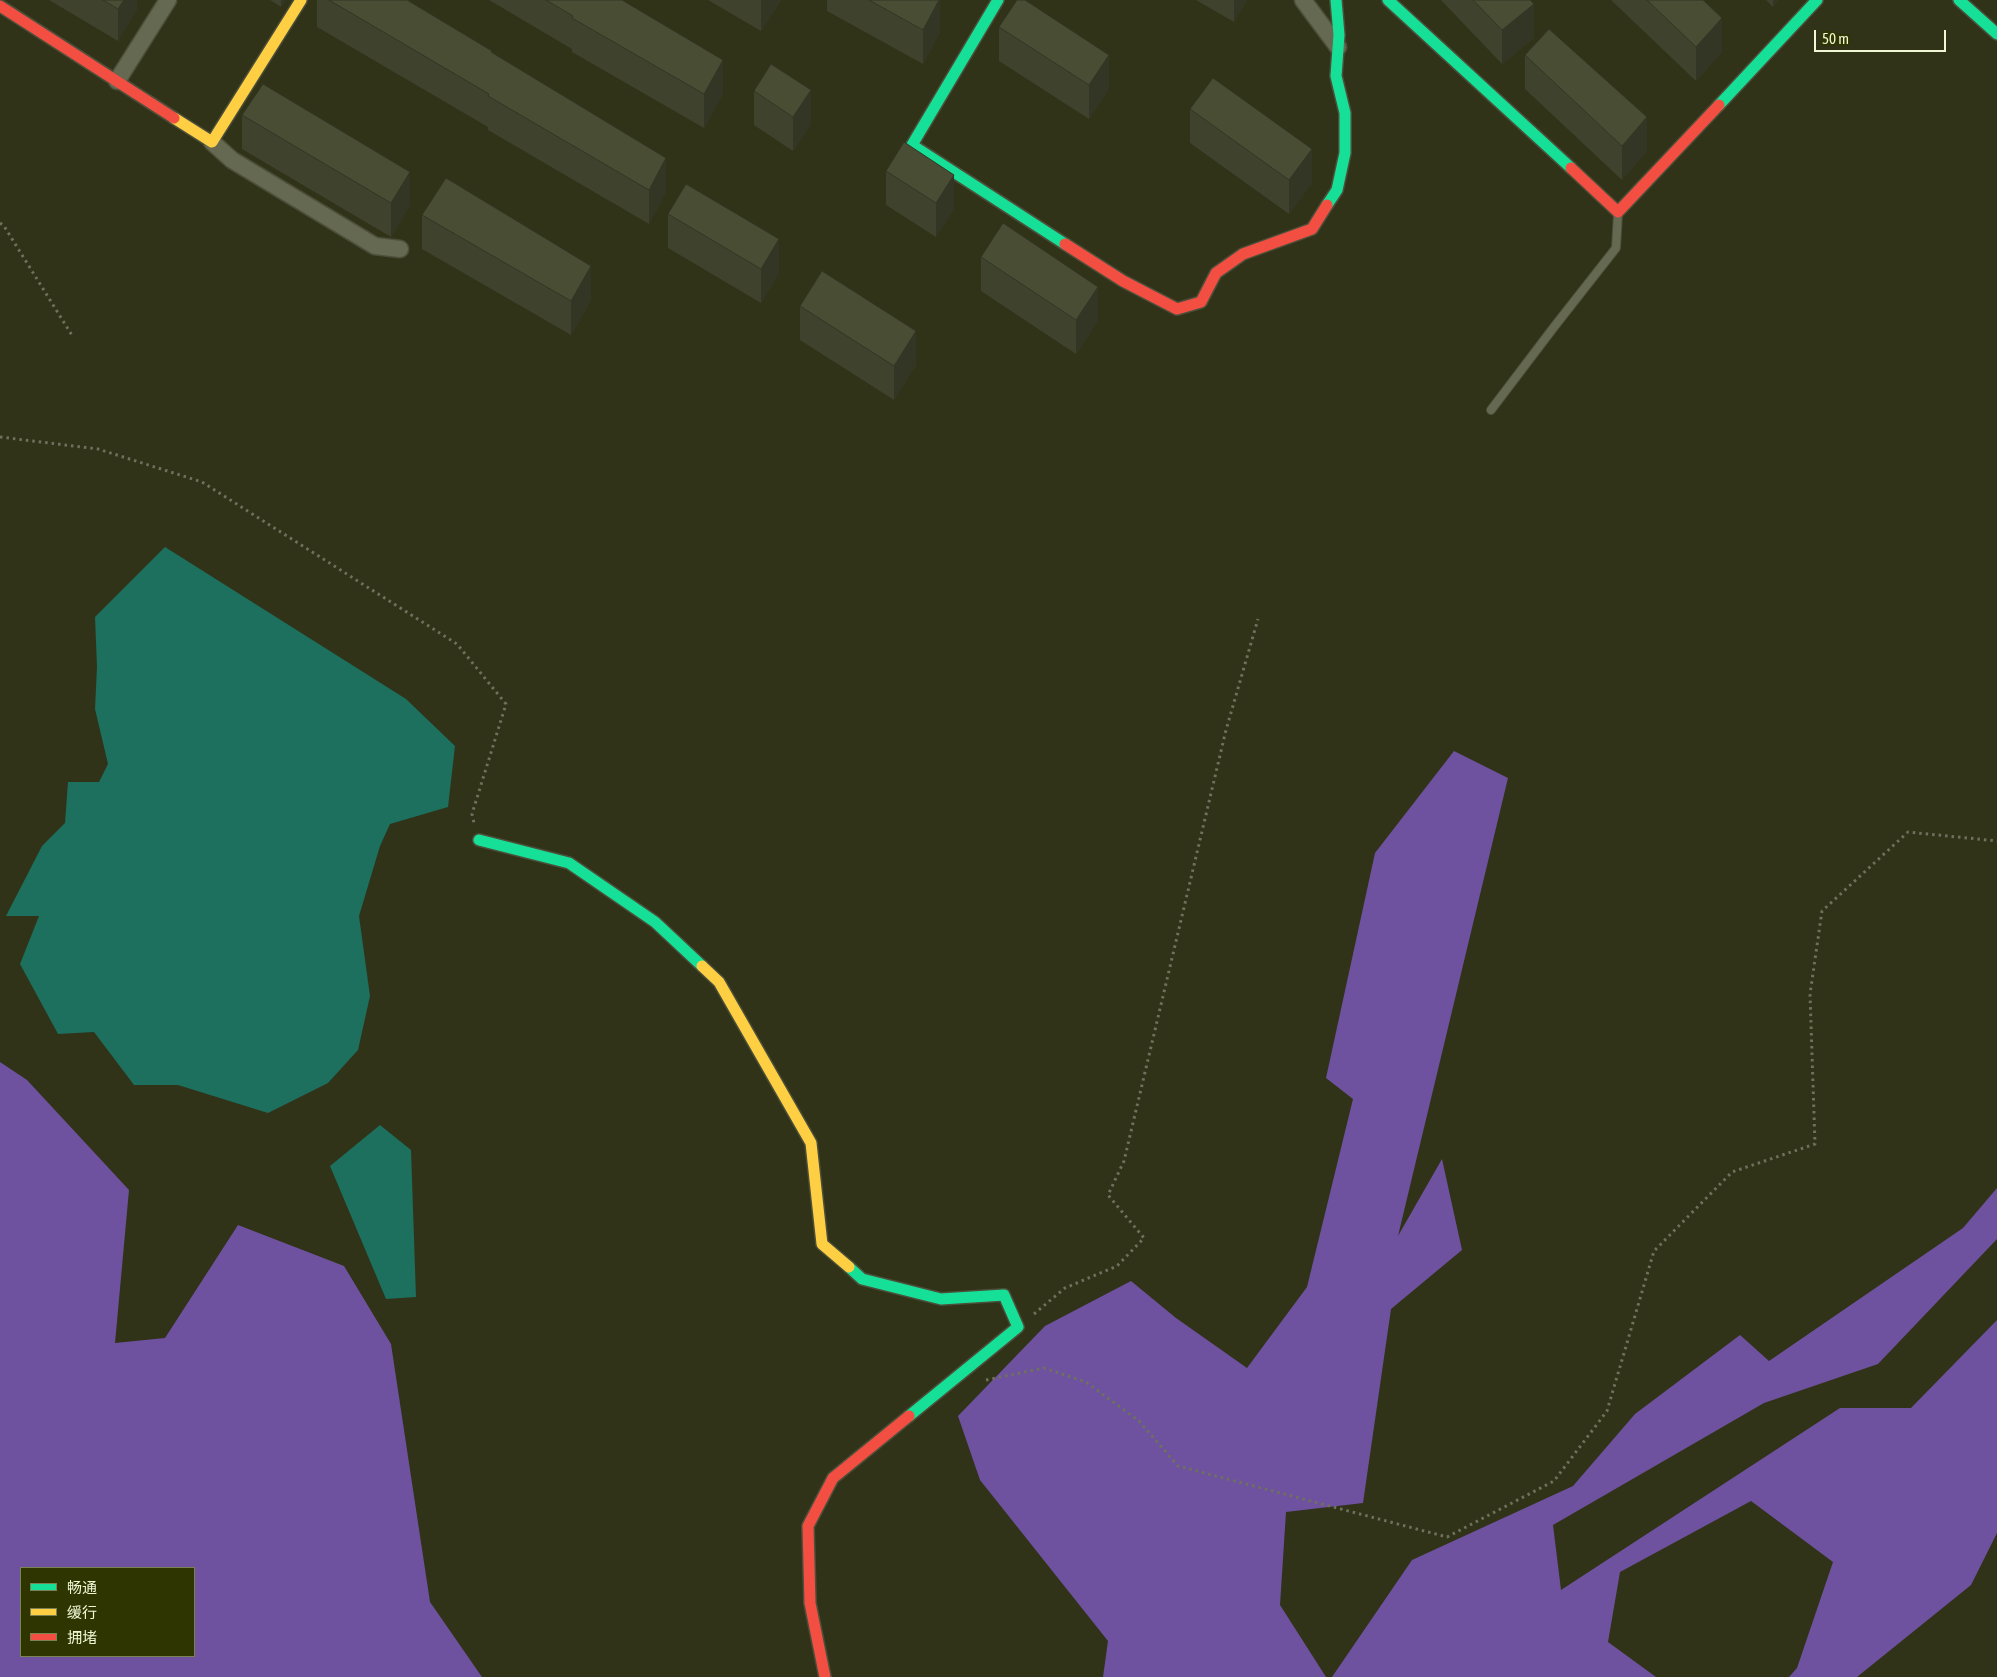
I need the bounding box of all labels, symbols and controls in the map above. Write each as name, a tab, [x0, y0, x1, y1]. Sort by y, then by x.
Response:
scale bar	[1817, 20, 1950, 52]
text: 50 m	[1822, 30, 1849, 47]
legend	[20, 1567, 195, 1657]
text: 畅通	[67, 1579, 97, 1596]
text: 缓行	[67, 1604, 97, 1621]
text: 拥堵	[67, 1629, 97, 1646]

